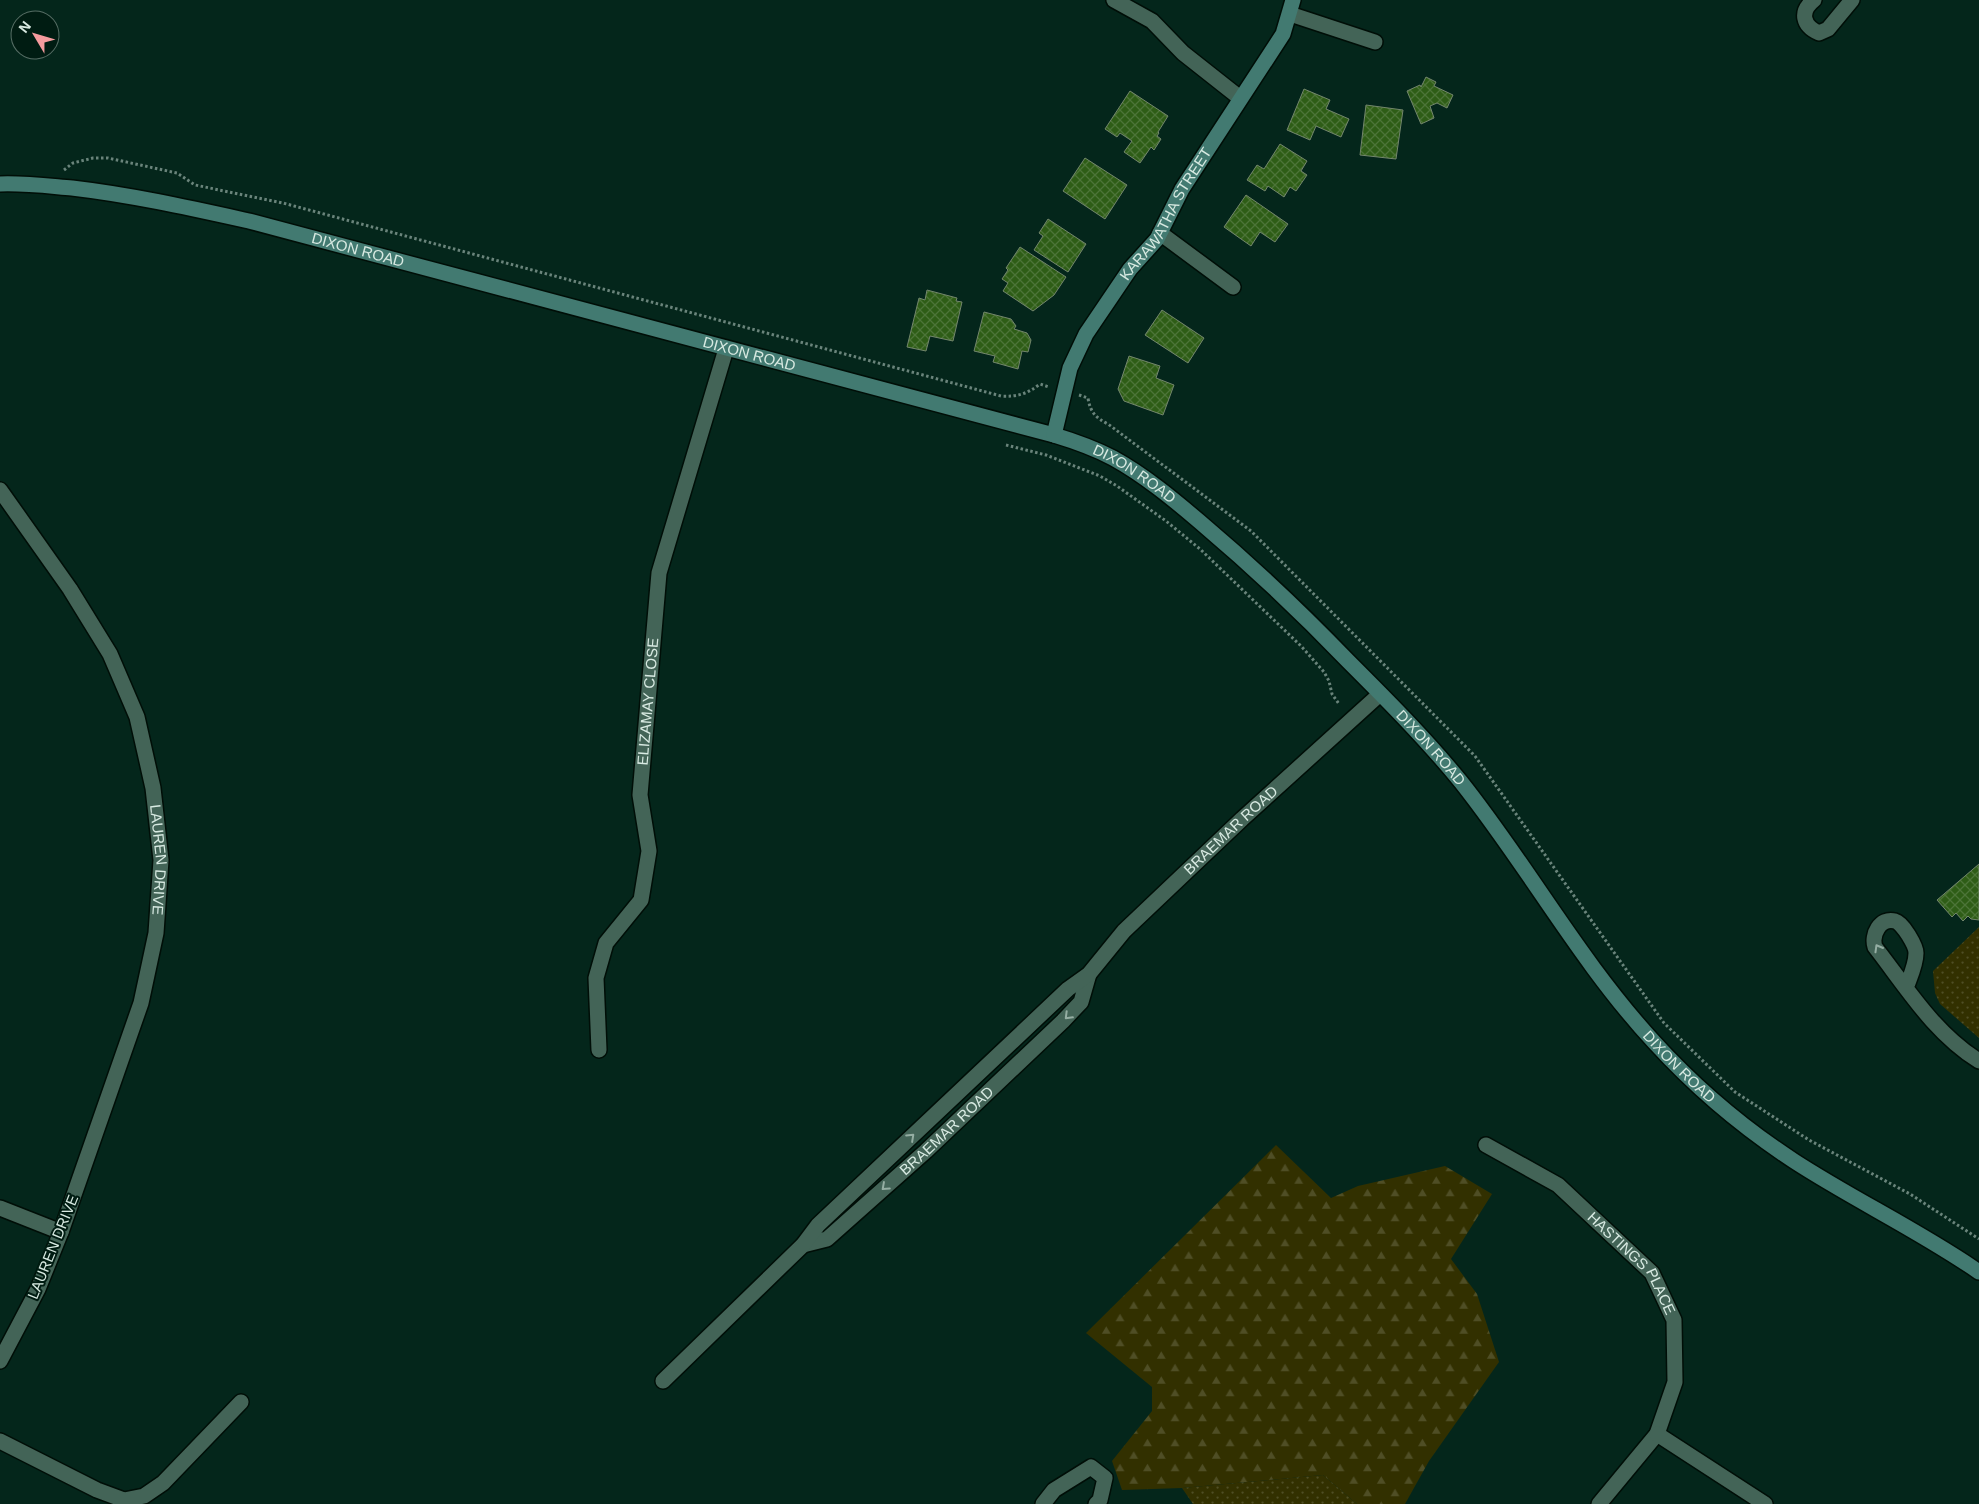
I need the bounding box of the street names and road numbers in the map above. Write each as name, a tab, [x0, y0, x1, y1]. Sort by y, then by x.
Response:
street label: KARAWATHA STREET	[1116, 144, 1215, 283]
street label: DIXON ROAD	[310, 229, 406, 270]
street label: DIXON ROAD	[701, 333, 798, 374]
street label: DIXON ROAD	[1091, 441, 1179, 506]
street label: ELIZAMAY CLOSE	[634, 637, 661, 766]
street label: DIXON ROAD	[1393, 706, 1469, 789]
street label: BRAEMAR ROAD	[1180, 782, 1281, 878]
street label: LAUREN DRIVE	[147, 804, 171, 916]
street label: DIXON ROAD	[1640, 1027, 1719, 1106]
street label: BRAEMAR ROAD	[896, 1083, 997, 1178]
street label: LAUREN DRIVE	[24, 1192, 81, 1301]
street label: HASTINGS PLACE	[1584, 1208, 1679, 1317]

